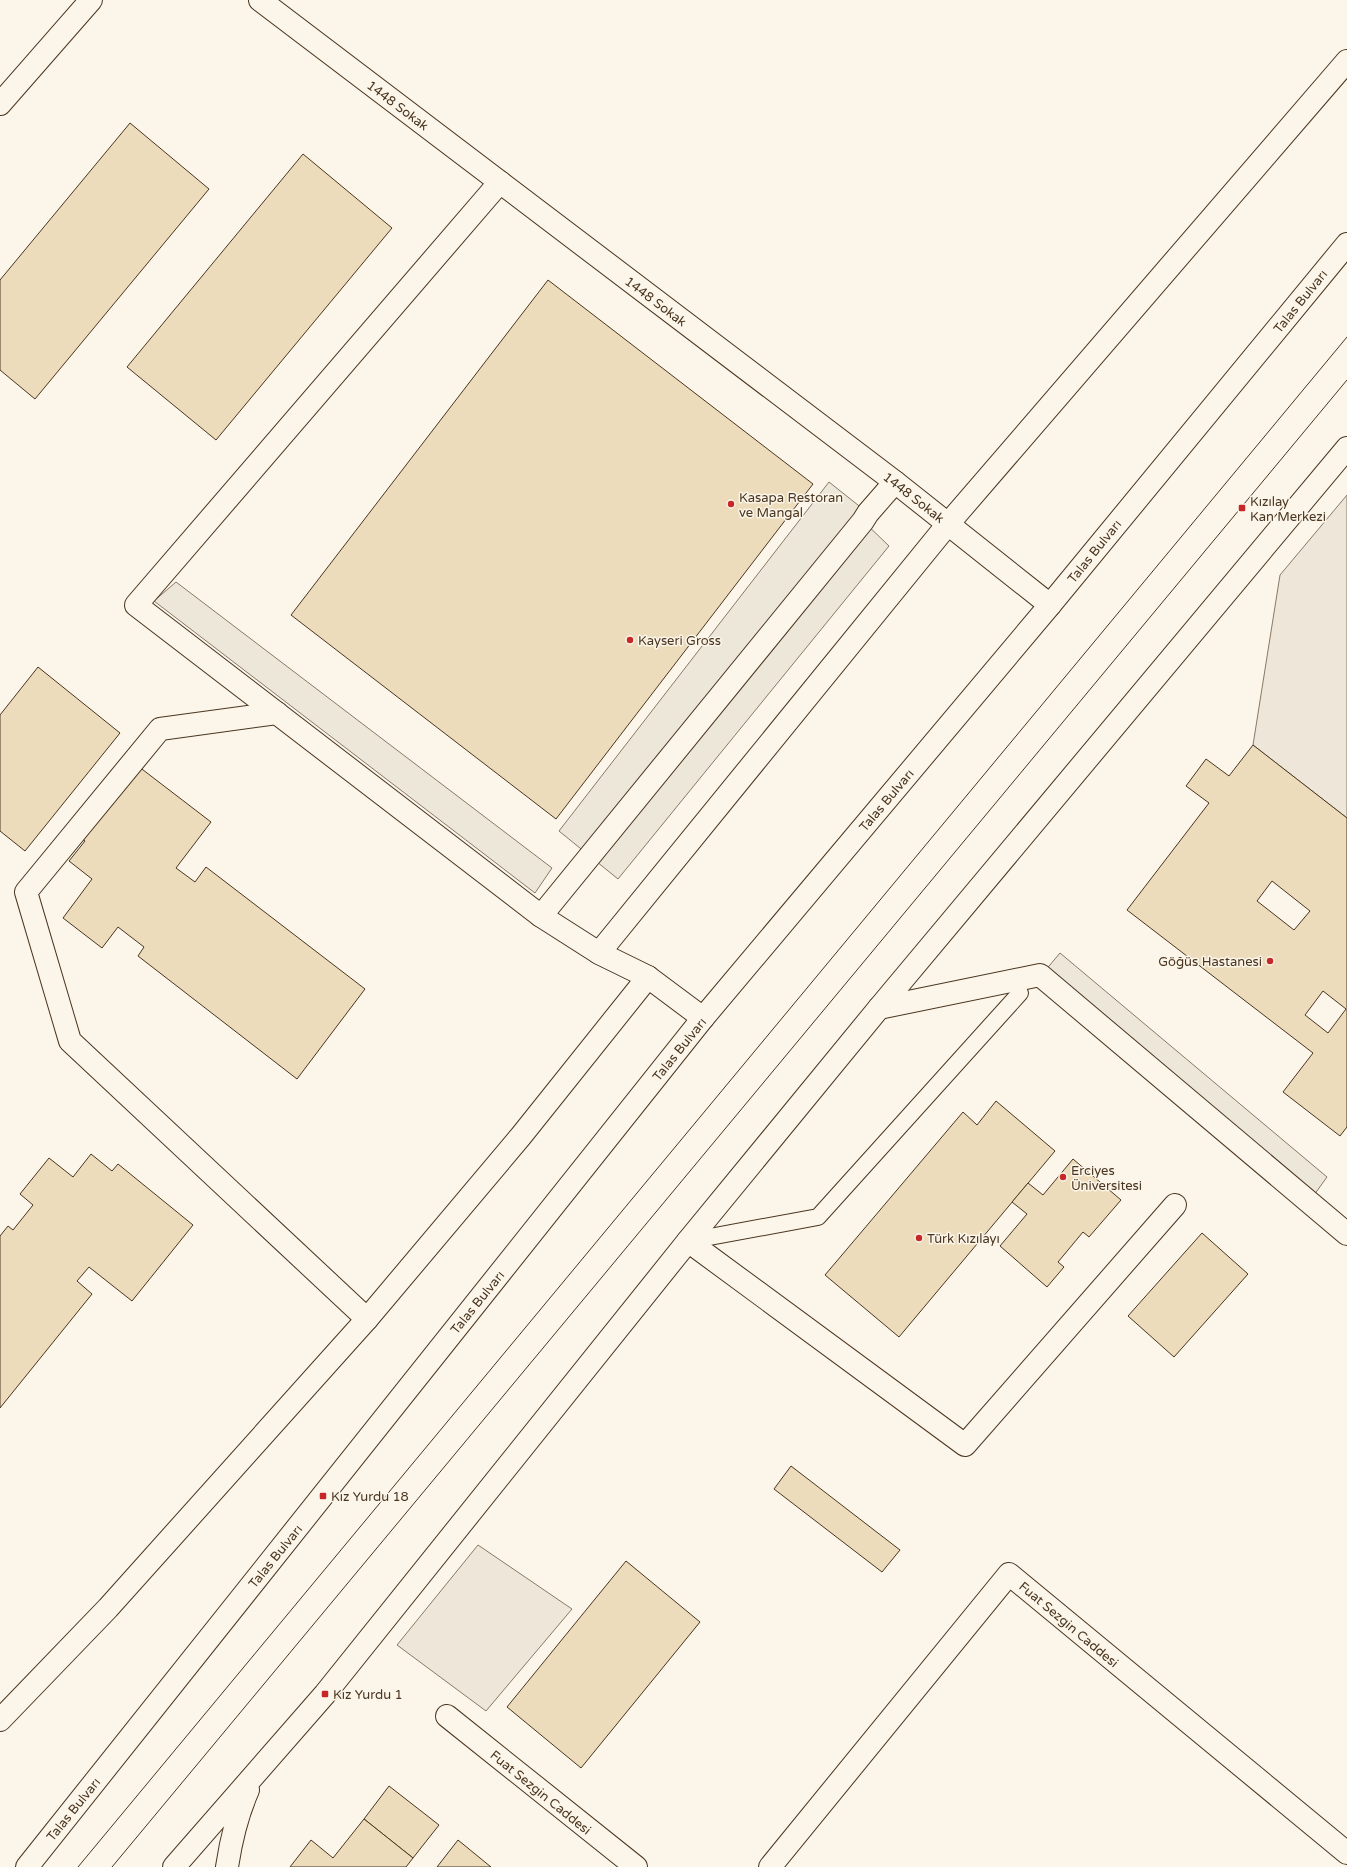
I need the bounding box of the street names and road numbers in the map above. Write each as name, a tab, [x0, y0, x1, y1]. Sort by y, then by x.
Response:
street label: 1448 Sokak	[363, 77, 431, 134]
street label: Talas Bulvarı	[1270, 267, 1331, 336]
street label: 1448 Sokak	[621, 273, 689, 330]
street label: 1448 Sokak	[880, 469, 947, 527]
street label: Talas Bulvarı	[1064, 517, 1125, 586]
street label: Talas Bulvarı	[856, 766, 918, 835]
street label: Talas Bulvarı	[649, 1015, 710, 1084]
street label: Talas Bulvarı	[447, 1268, 508, 1337]
street label: Talas Bulvarı	[245, 1522, 306, 1591]
street label: Fuat Sezgin Caddesi	[1015, 1578, 1121, 1671]
street label: Fuat Sezgin Caddesi	[487, 1747, 594, 1838]
street label: Talas Bulvarı	[43, 1775, 104, 1844]

